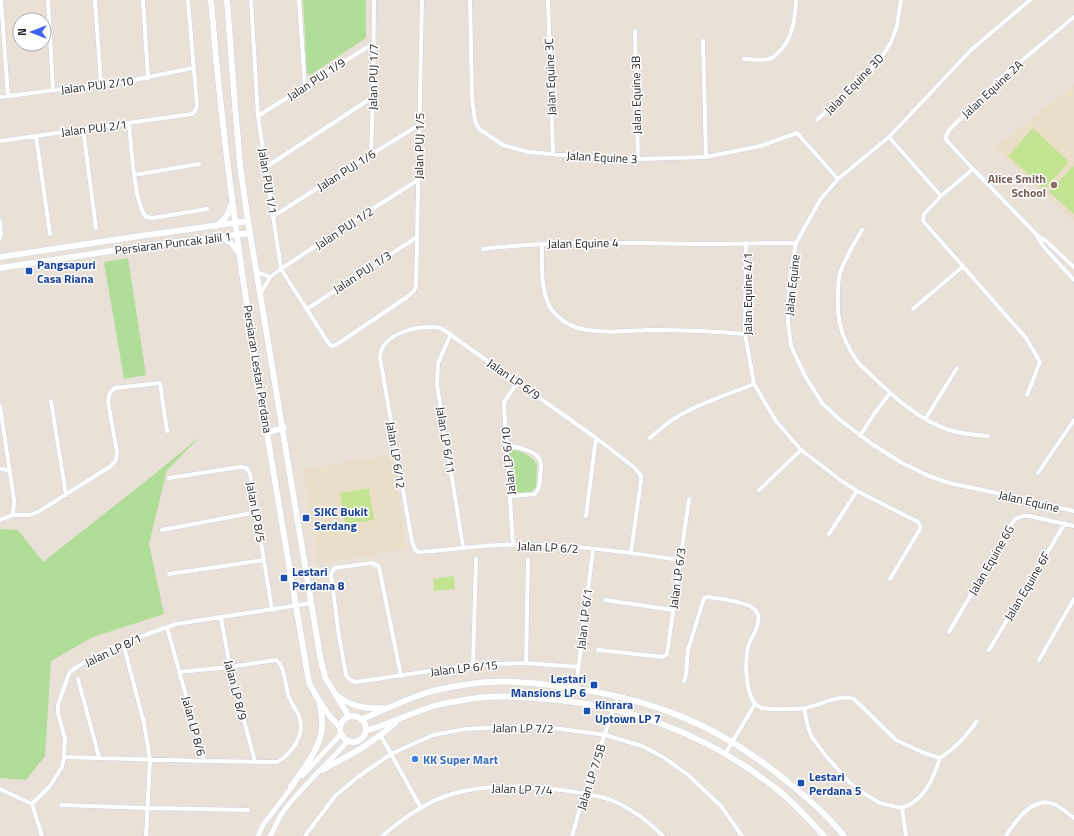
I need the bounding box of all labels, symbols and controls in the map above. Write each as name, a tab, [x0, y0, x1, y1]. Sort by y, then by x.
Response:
north arrow	[12, 12, 52, 52]
text: N	[14, 28, 30, 36]
street label: Jalan Equine 3C	[539, 37, 561, 116]
street label: Jalan PUJ 1/7	[363, 44, 383, 110]
street label: Jalan Equine 3D	[820, 49, 888, 119]
street label: Jalan PUJ 1/9	[283, 53, 349, 105]
street label: Jalan Equine 2A	[957, 55, 1027, 123]
street label: Jalan Equine 3B	[626, 56, 646, 134]
street label: Jalan PUJ 2/10	[60, 71, 135, 99]
street label: Jalan PUJ 1/5	[409, 112, 429, 179]
street label: Jalan PUJ 2/1	[60, 115, 128, 141]
street label: Jalan PUJ 1/6	[313, 144, 379, 196]
street label: Jalan Equine 3	[566, 146, 638, 168]
street label: Jalan PUJ 1/1	[253, 147, 283, 215]
place label: Alice Smith School	[988, 169, 1046, 202]
marker: Alice Smith School	[1049, 180, 1059, 190]
street label: Jalan PUJ 1/2	[311, 202, 377, 254]
street label: Persiaran Puncak Jalil 1	[114, 226, 232, 260]
street label: Jalan Equine 4	[547, 233, 619, 253]
street label: Jalan PUJ 1/3	[329, 246, 395, 298]
street label: Jalan Equine 4/1	[738, 253, 757, 335]
street label: Jalan Equine	[779, 253, 805, 317]
place label: Pangsapuri Casa Riana	[37, 255, 96, 288]
marker: Pangsapuri Casa Riana	[24, 266, 34, 276]
street label: Persiaran Lestari Perdana	[238, 303, 278, 435]
street label: Jalan LP 6/9	[483, 354, 545, 405]
street label: Jalan LP 6/11	[431, 405, 461, 475]
street label: Jalan LP 6/12	[381, 420, 411, 490]
street label: Jalan LP 6/10	[496, 426, 520, 496]
street label: Jalan LP 8/5	[241, 480, 271, 544]
street label: Jalan Equine	[997, 485, 1061, 517]
place label: SJKC Bukit Serdang	[314, 502, 369, 535]
marker: SJKC Bukit Serdang	[301, 513, 311, 523]
street label: Jalan Equine 6G	[963, 521, 1019, 599]
street label: Jalan LP 6/2	[517, 536, 579, 558]
street label: Jalan LP 6/3	[663, 546, 691, 610]
street label: Jalan Equine 6F	[999, 548, 1055, 624]
place label: Lestari Perdana 8	[292, 562, 345, 595]
marker: Lestari Perdana 8	[279, 573, 289, 583]
street label: Jalan LP 6/1	[571, 587, 597, 651]
street label: Jalan LP 8/1	[81, 628, 145, 672]
street label: Jalan LP 6/15	[429, 655, 499, 681]
street label: Jalan LP 8/9	[219, 658, 253, 722]
place label: Lestari Mansions LP 6	[511, 669, 586, 702]
marker: Lestari Mansions LP 6	[589, 680, 599, 690]
street label: Jalan LP 8/6	[177, 694, 211, 758]
place label: Kinrara Uptown LP 7	[595, 695, 661, 728]
marker: Kinrara Uptown LP 7	[582, 706, 592, 716]
street label: Jalan LP 7/2	[492, 718, 554, 738]
street label: Jalan LP 7/5B	[571, 741, 611, 813]
place label: KK Super Mart	[423, 750, 499, 769]
marker: KK Super Mart	[410, 754, 420, 764]
place label: Lestari Perdana 5	[809, 767, 862, 800]
street label: Jalan LP 7/4	[491, 778, 553, 800]
marker: Lestari Perdana 5	[796, 778, 806, 788]

